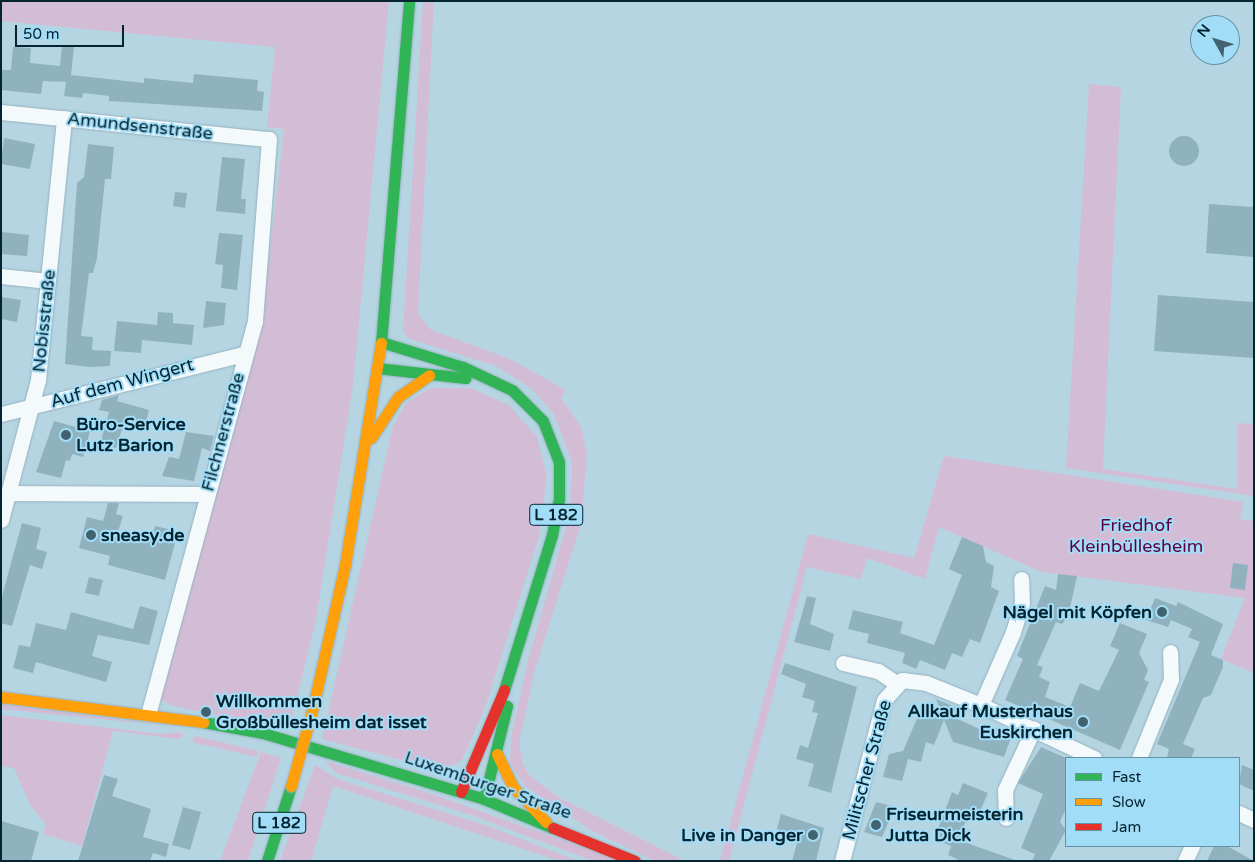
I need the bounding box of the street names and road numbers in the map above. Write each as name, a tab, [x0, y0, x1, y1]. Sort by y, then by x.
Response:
street label: Amundsenstraße	[66, 108, 214, 144]
street label: Nobisstraße	[28, 269, 60, 373]
street label: Auf dem Wingert	[48, 354, 196, 412]
street label: Filchnerstraße	[197, 370, 249, 494]
road number: L 182	[528, 502, 584, 528]
street label: Militscher Straße	[838, 698, 896, 842]
street label: Luxemburger Straße	[402, 746, 574, 824]
road number: L 182	[252, 810, 306, 836]

